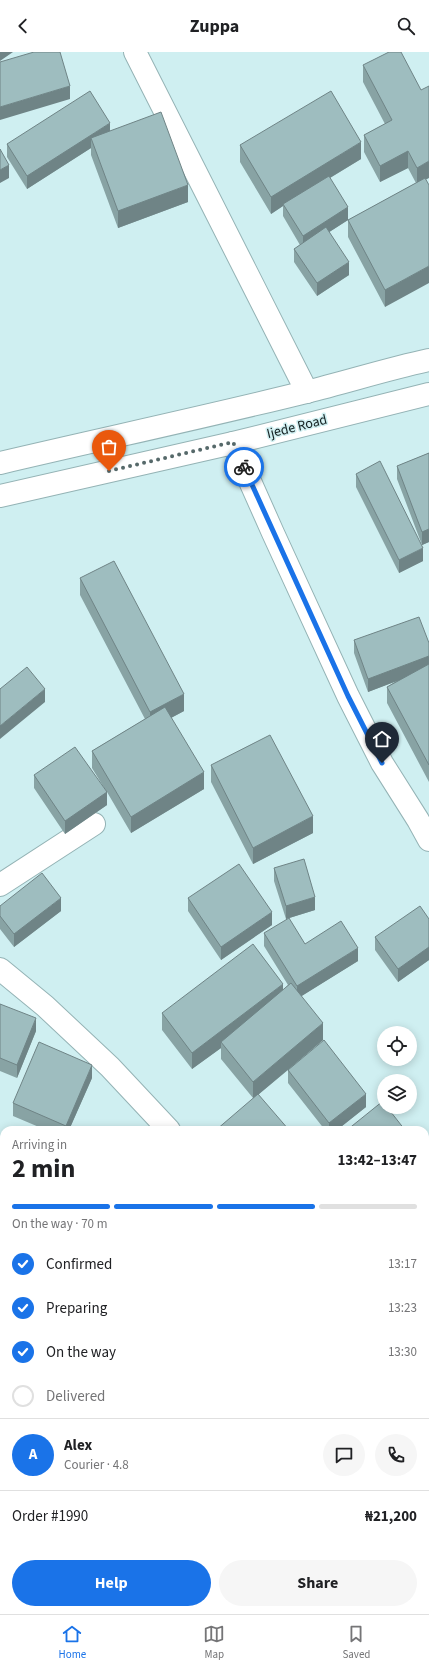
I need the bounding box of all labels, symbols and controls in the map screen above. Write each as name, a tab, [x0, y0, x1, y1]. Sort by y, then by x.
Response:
text: Zuppa	[190, 14, 239, 39]
icon: back	[12, 15, 34, 37]
icon: search	[395, 15, 417, 37]
street label: Ijede Road	[265, 410, 329, 444]
pin	[92, 430, 126, 471]
icon: bag	[98, 436, 120, 458]
courier	[224, 447, 264, 487]
icon: bike	[233, 456, 255, 478]
pin	[365, 722, 399, 763]
icon: home	[371, 728, 393, 750]
map controls	[377, 1026, 417, 1114]
button: locate	[377, 1026, 417, 1066]
button: layers	[377, 1074, 417, 1114]
text: Arriving in	[12, 1136, 67, 1154]
text: 2 min	[12, 1150, 75, 1187]
text: 13:42–13:47	[337, 1150, 417, 1171]
text: On the way · 70 m	[12, 1215, 107, 1233]
icon: check	[12, 1253, 34, 1275]
text: Confirmed	[46, 1254, 112, 1275]
text: 13:17	[388, 1255, 417, 1273]
icon: check	[12, 1297, 34, 1319]
text: Preparing	[46, 1298, 107, 1319]
text: 13:23	[388, 1299, 417, 1317]
icon: check	[12, 1341, 34, 1363]
text: On the way	[46, 1342, 116, 1363]
text: 13:30	[388, 1343, 417, 1361]
text: Delivered	[46, 1386, 105, 1407]
button: chat	[323, 1434, 365, 1476]
button: phone	[375, 1434, 417, 1476]
text: Alex	[64, 1435, 92, 1456]
text: A	[29, 1444, 37, 1465]
text: Courier · 4.8	[64, 1456, 129, 1474]
text: Order #1990	[12, 1506, 88, 1527]
text: ₦21,200	[365, 1506, 417, 1527]
button: Help	[12, 1560, 211, 1606]
button: Share	[219, 1560, 417, 1606]
tab: Home	[59, 1623, 86, 1662]
tab: Map	[203, 1623, 225, 1662]
tab: Saved	[342, 1623, 370, 1662]

